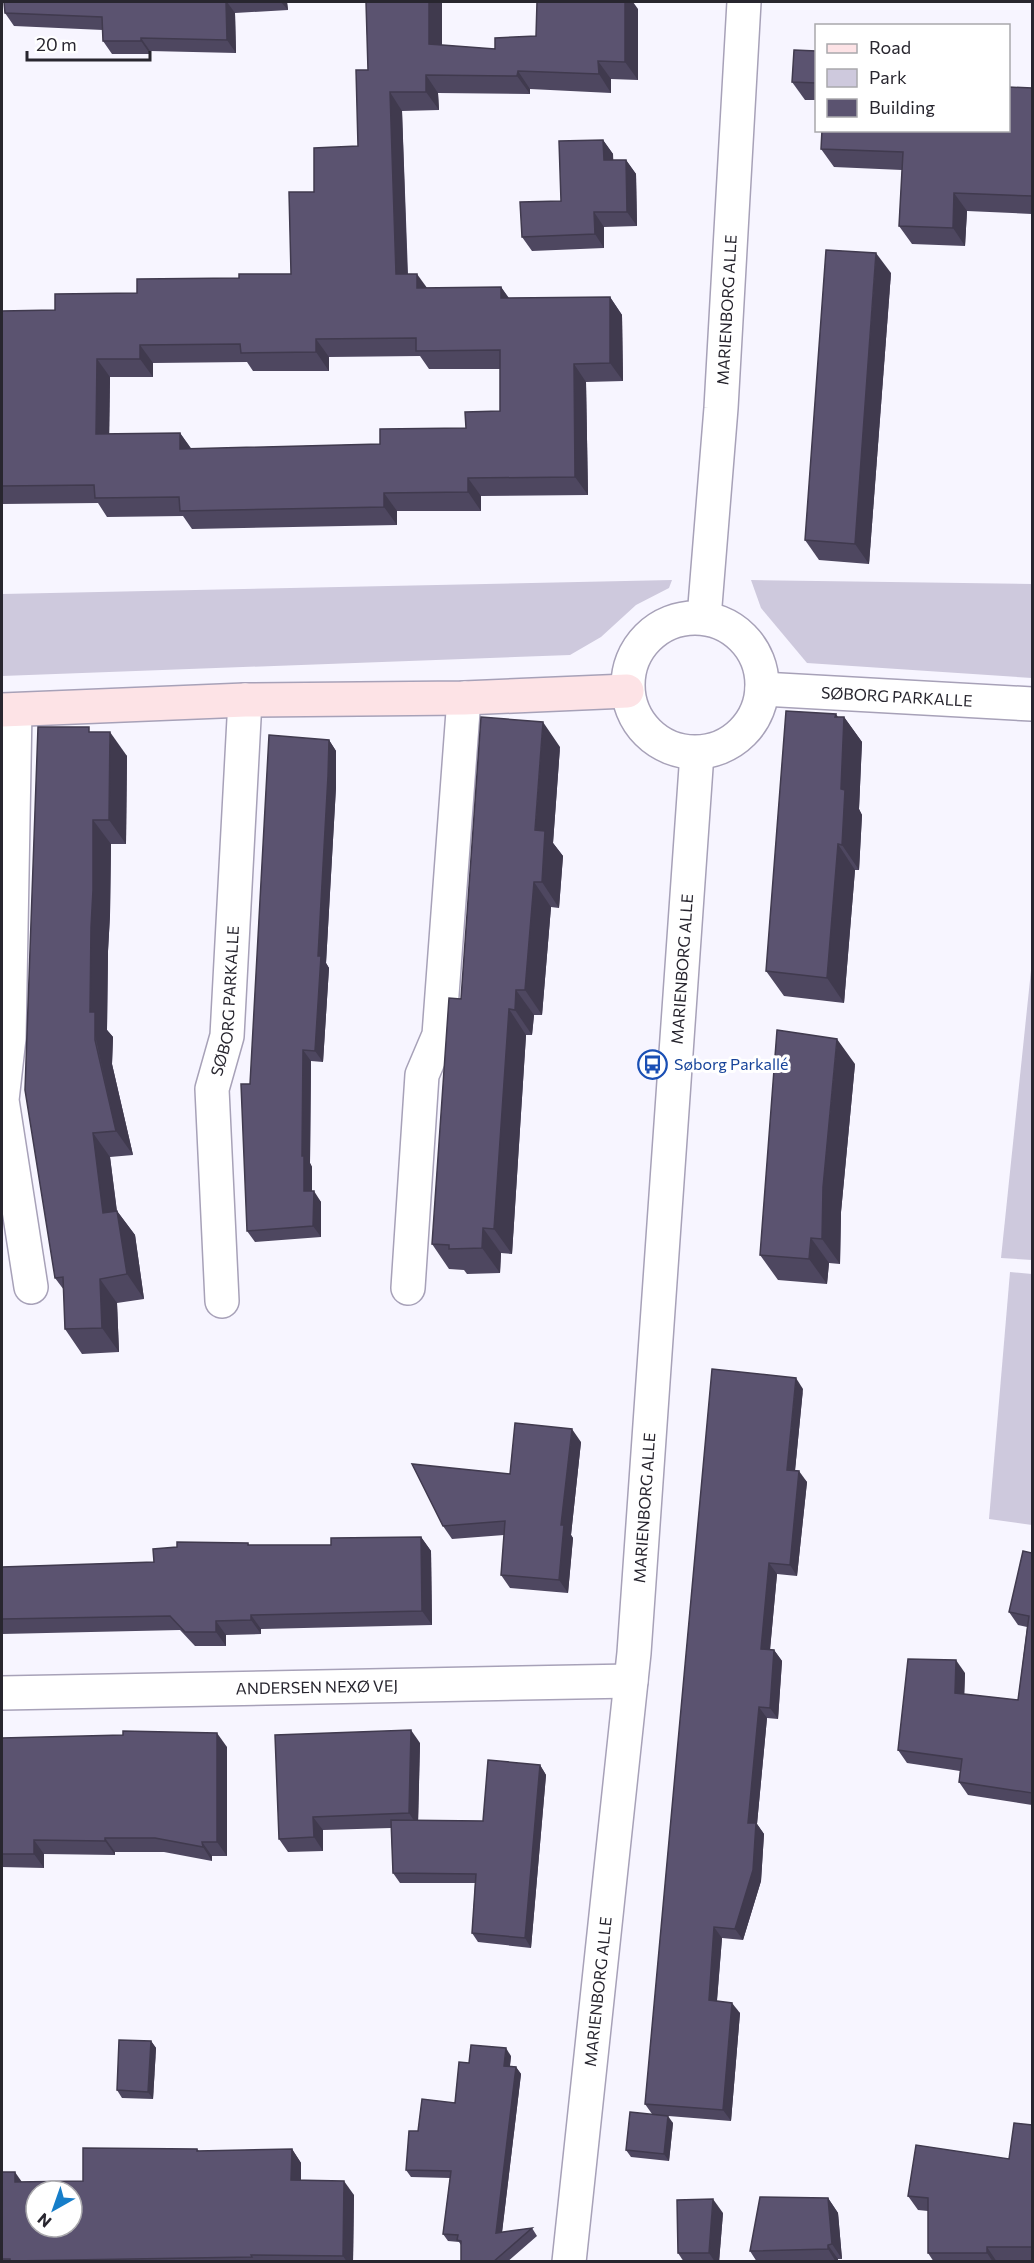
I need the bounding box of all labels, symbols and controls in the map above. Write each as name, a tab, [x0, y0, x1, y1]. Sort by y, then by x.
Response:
scale bar	[27, 24, 150, 62]
legend	[815, 24, 1010, 132]
text: 20 m	[36, 33, 77, 55]
text: Road	[869, 36, 911, 58]
text: Park	[869, 66, 907, 88]
text: Building	[869, 96, 935, 118]
street label: MARIENBORG ALLE	[712, 234, 740, 386]
street label: SØBORG PARKALLE	[821, 682, 973, 710]
street label: MARIENBORG ALLE	[667, 893, 696, 1045]
street label: SØBORG PARKALLE	[206, 925, 242, 1078]
bus stop icon: Søborg Parkallé	[637, 1048, 669, 1080]
place label: Søborg Parkallé	[674, 1054, 789, 1073]
street label: MARIENBORG ALLE	[629, 1432, 658, 1584]
street label: ANDERSEN NEXØ VEJ	[236, 1675, 398, 1698]
street label: MARIENBORG ALLE	[580, 1916, 615, 2067]
north arrow	[24, 2179, 84, 2239]
text: N	[33, 2210, 55, 2232]

